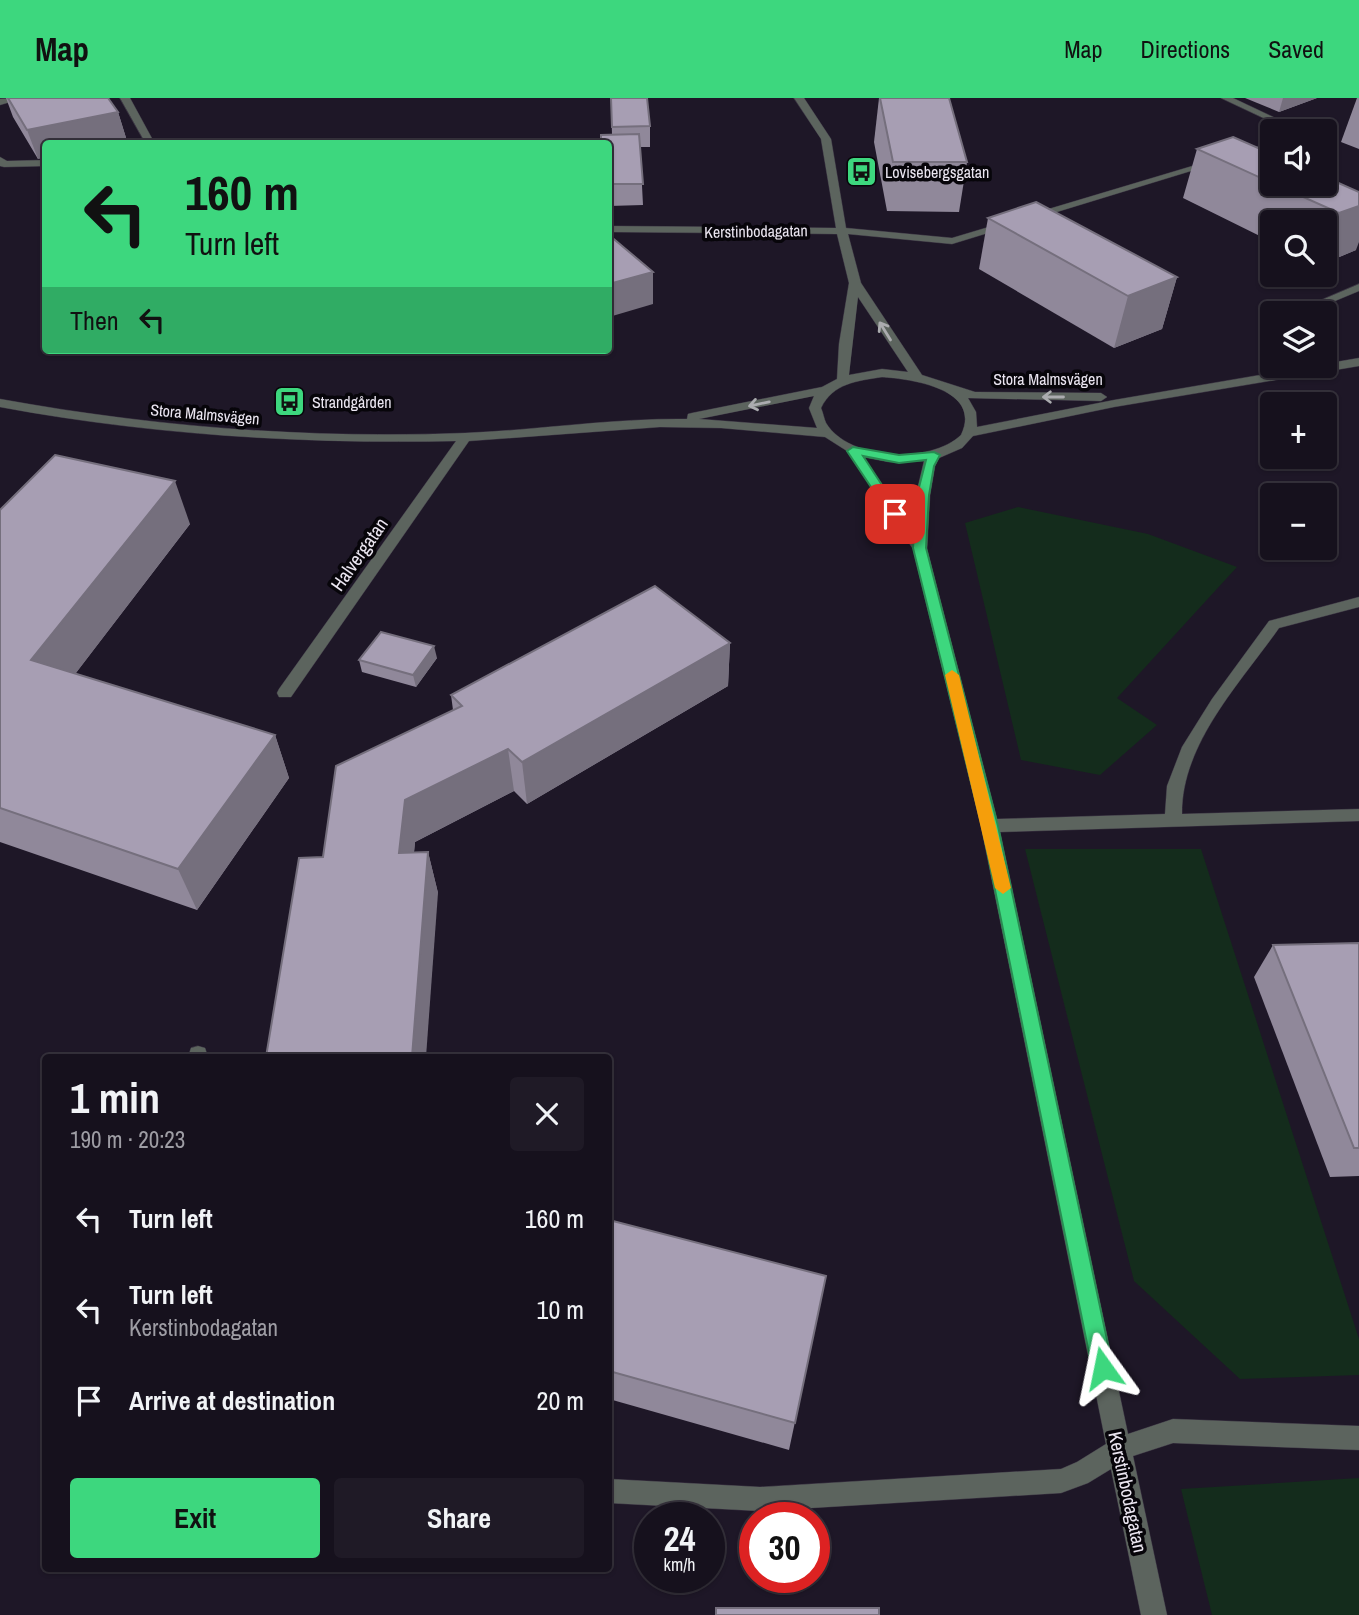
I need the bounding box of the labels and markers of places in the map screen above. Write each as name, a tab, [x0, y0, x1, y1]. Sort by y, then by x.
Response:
bus stop icon: Lovisebergsgatan	[845, 155, 879, 189]
place label: Lovisebergsgatan	[885, 161, 989, 183]
bus stop icon: Strandgården	[272, 385, 306, 419]
place label: Strandgården	[312, 391, 392, 413]
pin	[865, 484, 925, 544]

